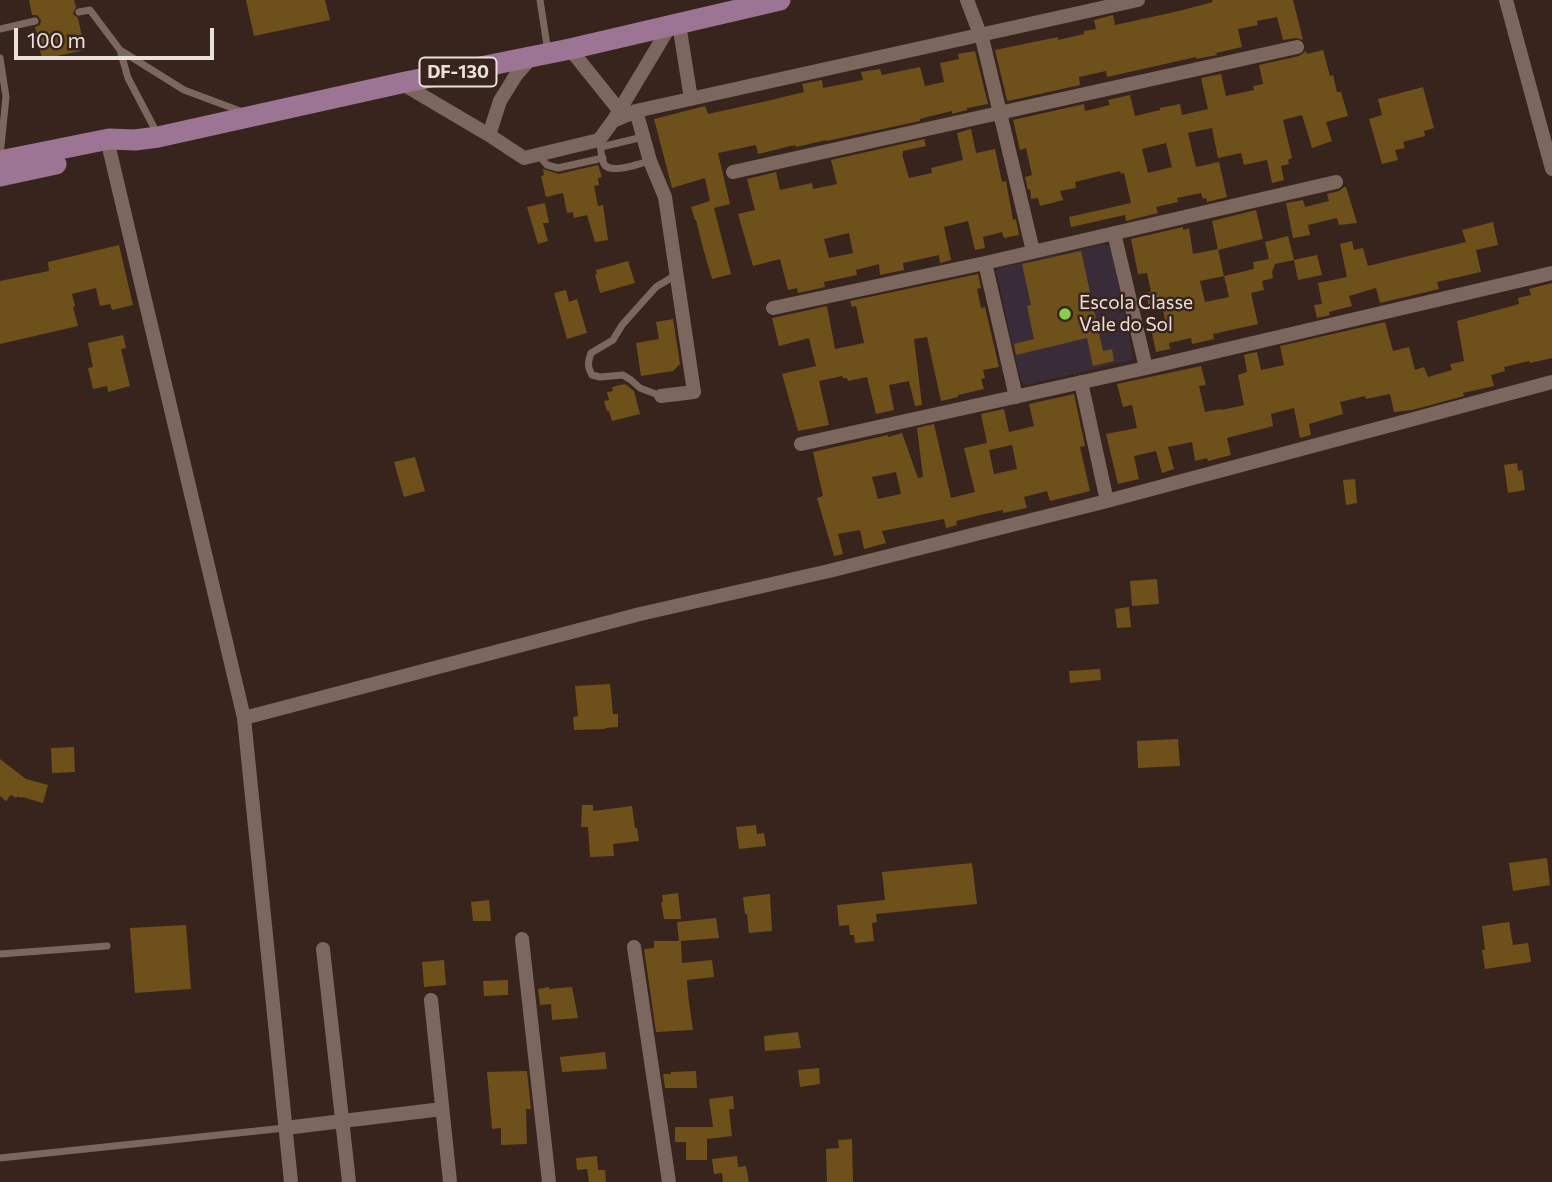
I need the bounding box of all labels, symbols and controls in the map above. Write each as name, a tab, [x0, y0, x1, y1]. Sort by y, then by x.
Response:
scale bar	[18, 14, 217, 58]
text: 100 m	[27, 27, 86, 52]
road number: DF-130	[420, 58, 496, 86]
place label: Escola Classe Vale do Sol	[1079, 292, 1193, 336]
marker: Escola Classe Vale do Sol	[1057, 306, 1073, 322]

